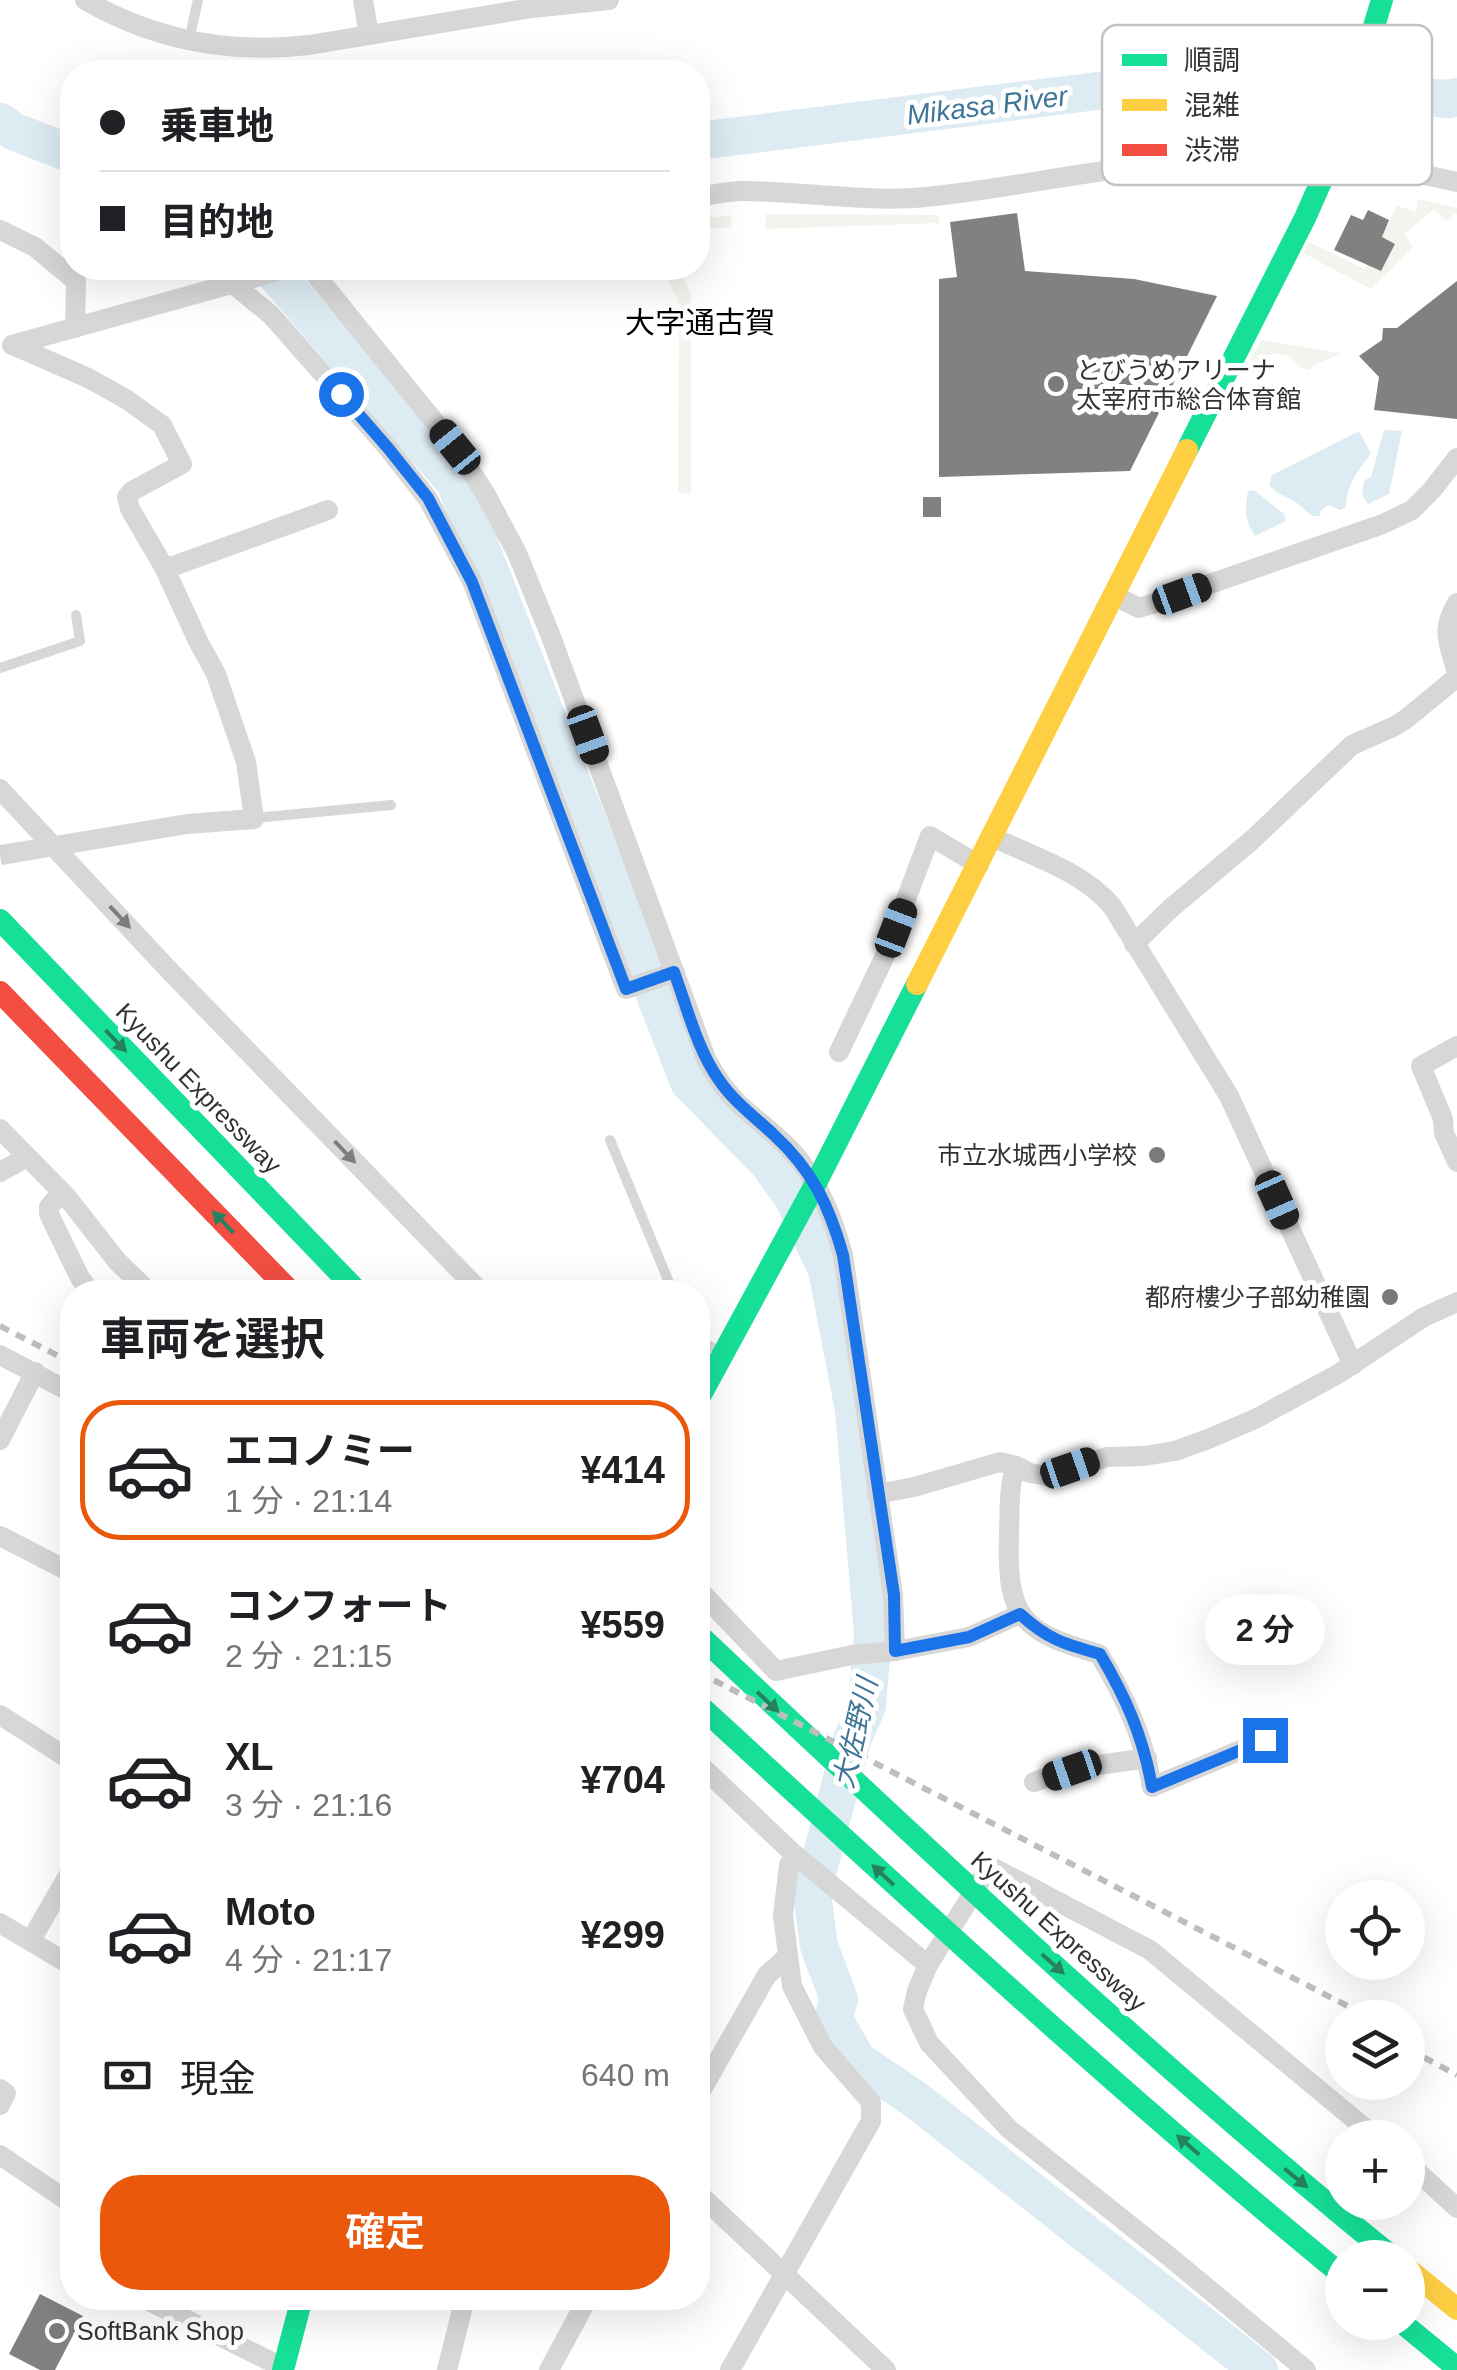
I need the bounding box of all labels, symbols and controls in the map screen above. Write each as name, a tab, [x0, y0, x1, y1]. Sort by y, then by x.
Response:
legend	[1102, 25, 1432, 185]
text: 順調	[1184, 45, 1240, 76]
water label: Mikasa River	[905, 80, 1071, 131]
text: 混雑	[1184, 90, 1240, 121]
text: 乗車地	[160, 105, 274, 147]
text: 渋滞	[1184, 135, 1240, 166]
text: 目的地	[160, 201, 274, 243]
district label: 大字通古賀	[625, 306, 775, 339]
place label: とびうめアリーナ 太宰府市総合体育館	[1076, 356, 1301, 413]
route start	[319, 372, 364, 417]
marker: とびうめアリーナ 太宰府市総合体育館	[1045, 373, 1067, 395]
car	[424, 414, 486, 480]
car	[1149, 570, 1215, 618]
car	[564, 702, 612, 768]
car	[871, 895, 921, 961]
one-way arrow	[108, 905, 131, 929]
street label: Kyushu Expressway	[111, 997, 288, 1179]
one-way arrow	[104, 1029, 127, 1053]
one-way arrow	[333, 1140, 356, 1164]
place label: 市立水城西小学校	[937, 1141, 1137, 1169]
marker: 市立水城西小学校	[1146, 1144, 1168, 1166]
car	[1251, 1166, 1303, 1234]
one-way arrow	[212, 1211, 236, 1235]
place label: 都府樓少子部幼稚園	[1145, 1283, 1370, 1311]
marker: 都府樓少子部幼稚園	[1379, 1286, 1401, 1308]
text: 車両を選択	[100, 1314, 325, 1365]
icon: car	[105, 1425, 195, 1515]
text: エコノミー	[225, 1430, 415, 1472]
car	[1037, 1444, 1103, 1492]
text: ¥414	[580, 1449, 665, 1491]
text: 1 分 · 21:14	[225, 1483, 392, 1519]
icon: car	[105, 1580, 195, 1670]
text: コンフォート	[225, 1585, 452, 1627]
callout: 2 分	[1205, 1595, 1325, 1665]
text: ¥559	[580, 1604, 665, 1646]
text: 2 分	[1236, 1612, 1294, 1648]
text: 2 分 · 21:15	[225, 1638, 392, 1674]
water label: 大佐野川	[828, 1672, 884, 1791]
one-way arrow	[755, 1690, 779, 1713]
route end	[1243, 1718, 1288, 1763]
icon: car	[105, 1735, 195, 1825]
text: XL	[225, 1736, 274, 1778]
car	[1039, 1746, 1105, 1794]
text: ¥704	[580, 1759, 665, 1801]
text: 3 分 · 21:16	[225, 1787, 392, 1823]
street label: Kyushu Expressway	[966, 1845, 1152, 2017]
one-way arrow	[871, 1864, 895, 1887]
map controls	[1325, 1880, 1425, 2340]
button: locate	[1325, 1880, 1425, 1980]
icon: car	[105, 1890, 195, 1980]
text: Moto	[225, 1891, 316, 1933]
text: ¥299	[580, 1914, 665, 1956]
text: 4 分 · 21:17	[225, 1942, 392, 1978]
one-way arrow	[1040, 1952, 1065, 1974]
button: layers	[1325, 2000, 1425, 2100]
icon: cash	[100, 2048, 155, 2103]
text: 640 m	[581, 2057, 670, 2093]
text: 現金	[180, 2058, 256, 2100]
button: +	[1325, 2120, 1425, 2220]
one-way arrow	[1175, 2134, 1200, 2156]
one-way arrow	[1284, 2167, 1309, 2188]
button: 確定	[100, 2175, 670, 2290]
button: −	[1325, 2240, 1425, 2340]
place label: SoftBank Shop	[77, 2317, 244, 2345]
marker: SoftBank Shop	[46, 2320, 68, 2342]

